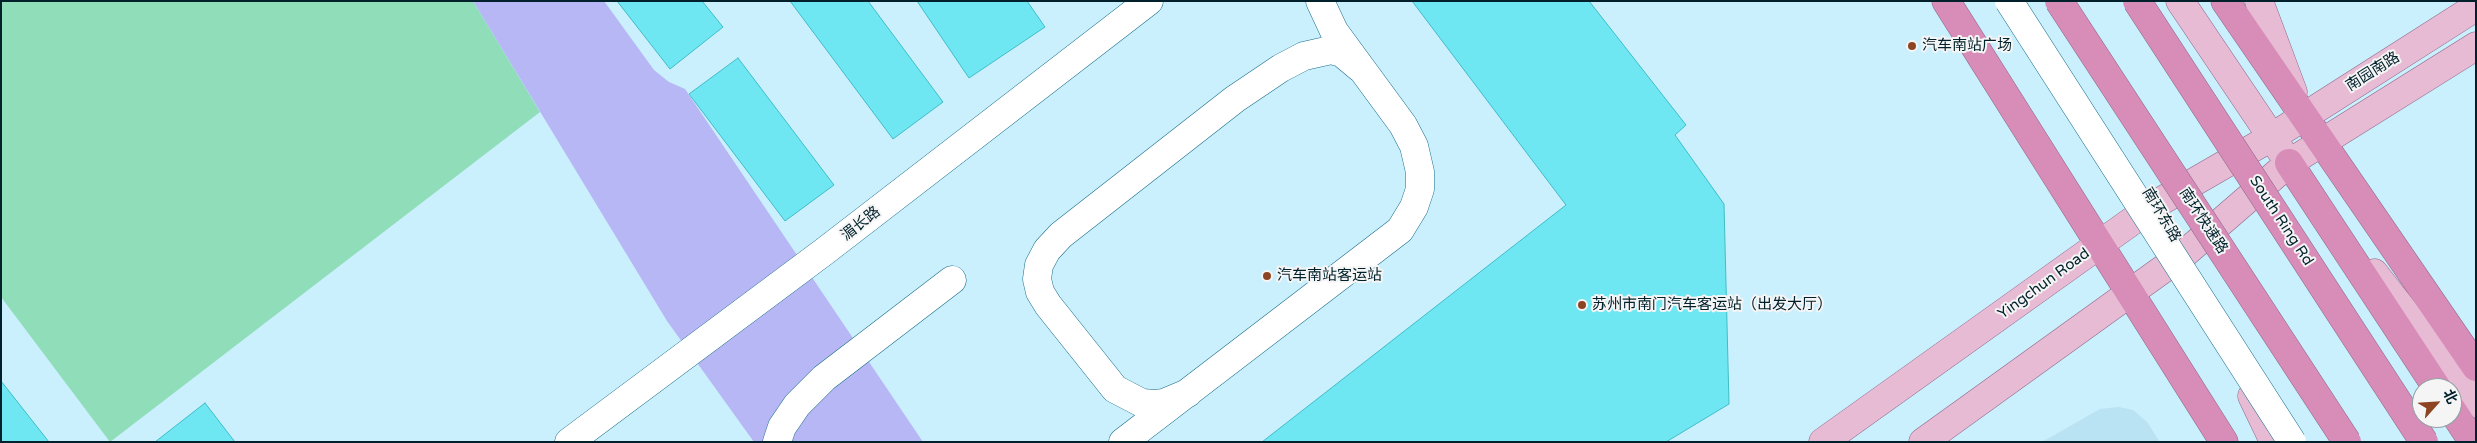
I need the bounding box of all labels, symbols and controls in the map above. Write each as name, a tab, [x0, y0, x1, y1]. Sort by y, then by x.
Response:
place label: 汽车南站广场	[1922, 37, 2012, 55]
marker: 汽车南站广场	[1906, 40, 1918, 52]
street label: 南园南路	[2343, 48, 2403, 96]
street label: South Ring Rd	[2245, 173, 2317, 269]
street label: 南环东路	[2138, 185, 2184, 245]
street label: 南环快速路	[2175, 185, 2231, 257]
street label: 湄长路	[838, 203, 884, 245]
street label: Yingchun Road	[1995, 245, 2093, 323]
place label: 汽车南站客运站	[1277, 267, 1382, 285]
marker: 汽车南站客运站	[1261, 270, 1273, 282]
place label: 苏州市南门汽车客运站（出发大厅）	[1592, 296, 1832, 314]
marker: 苏州市南门汽车客运站（出发大厅）	[1576, 299, 1588, 311]
north arrow	[2412, 378, 2462, 428]
text: 北	[2439, 387, 2461, 407]

